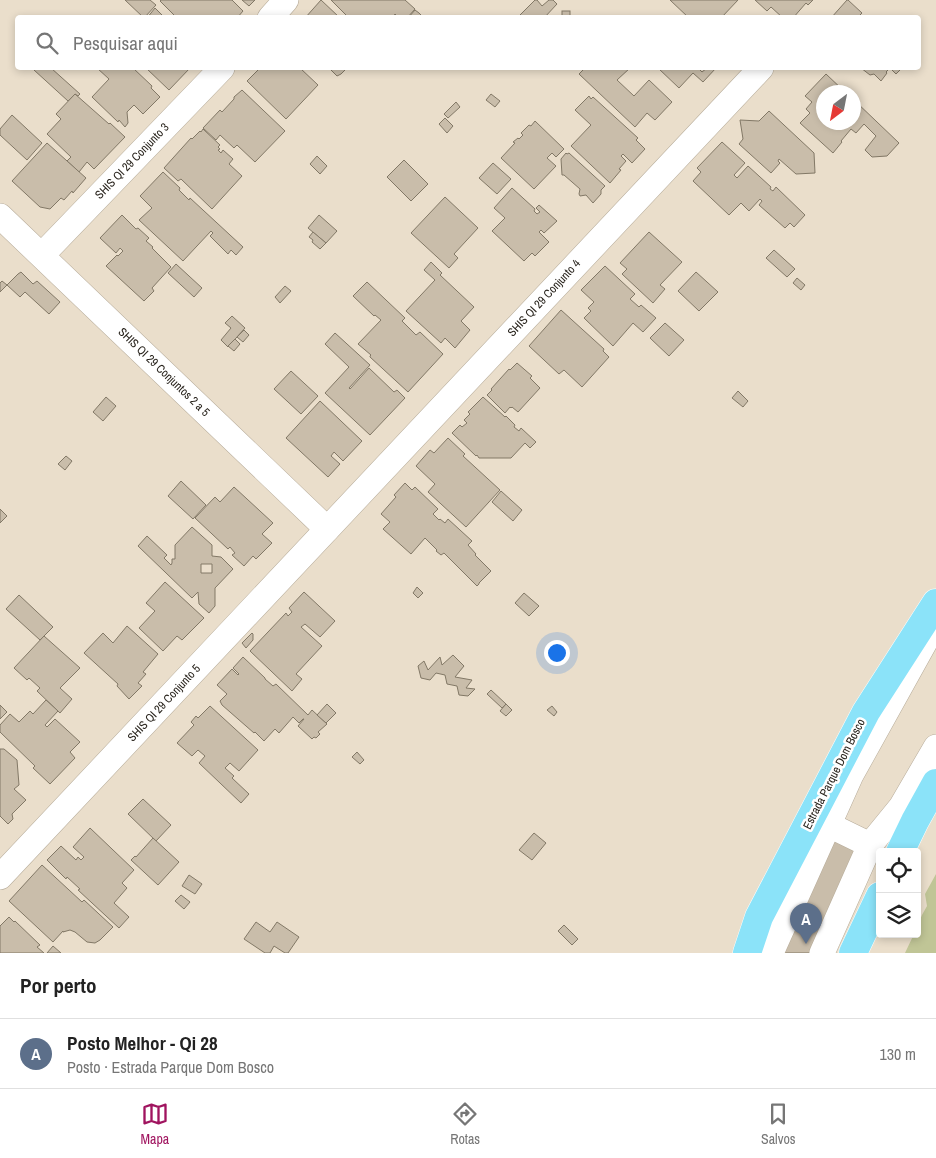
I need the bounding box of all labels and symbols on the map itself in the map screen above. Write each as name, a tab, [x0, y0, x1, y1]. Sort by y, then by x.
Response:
north arrow	[816, 85, 861, 130]
street label: SHIS QI 29 Conjunto 3	[91, 119, 173, 203]
street label: SHIS QI 29 Conjunto 4	[504, 256, 584, 340]
street label: SHIS QI 29 Conjuntos 2 a 5	[115, 324, 214, 420]
your location	[544, 640, 570, 666]
street label: SHIS QI 29 Conjunto 5	[124, 661, 204, 745]
street label: Estrada Parque Dom Bosco	[799, 716, 869, 832]
pin: A	[790, 903, 822, 944]

